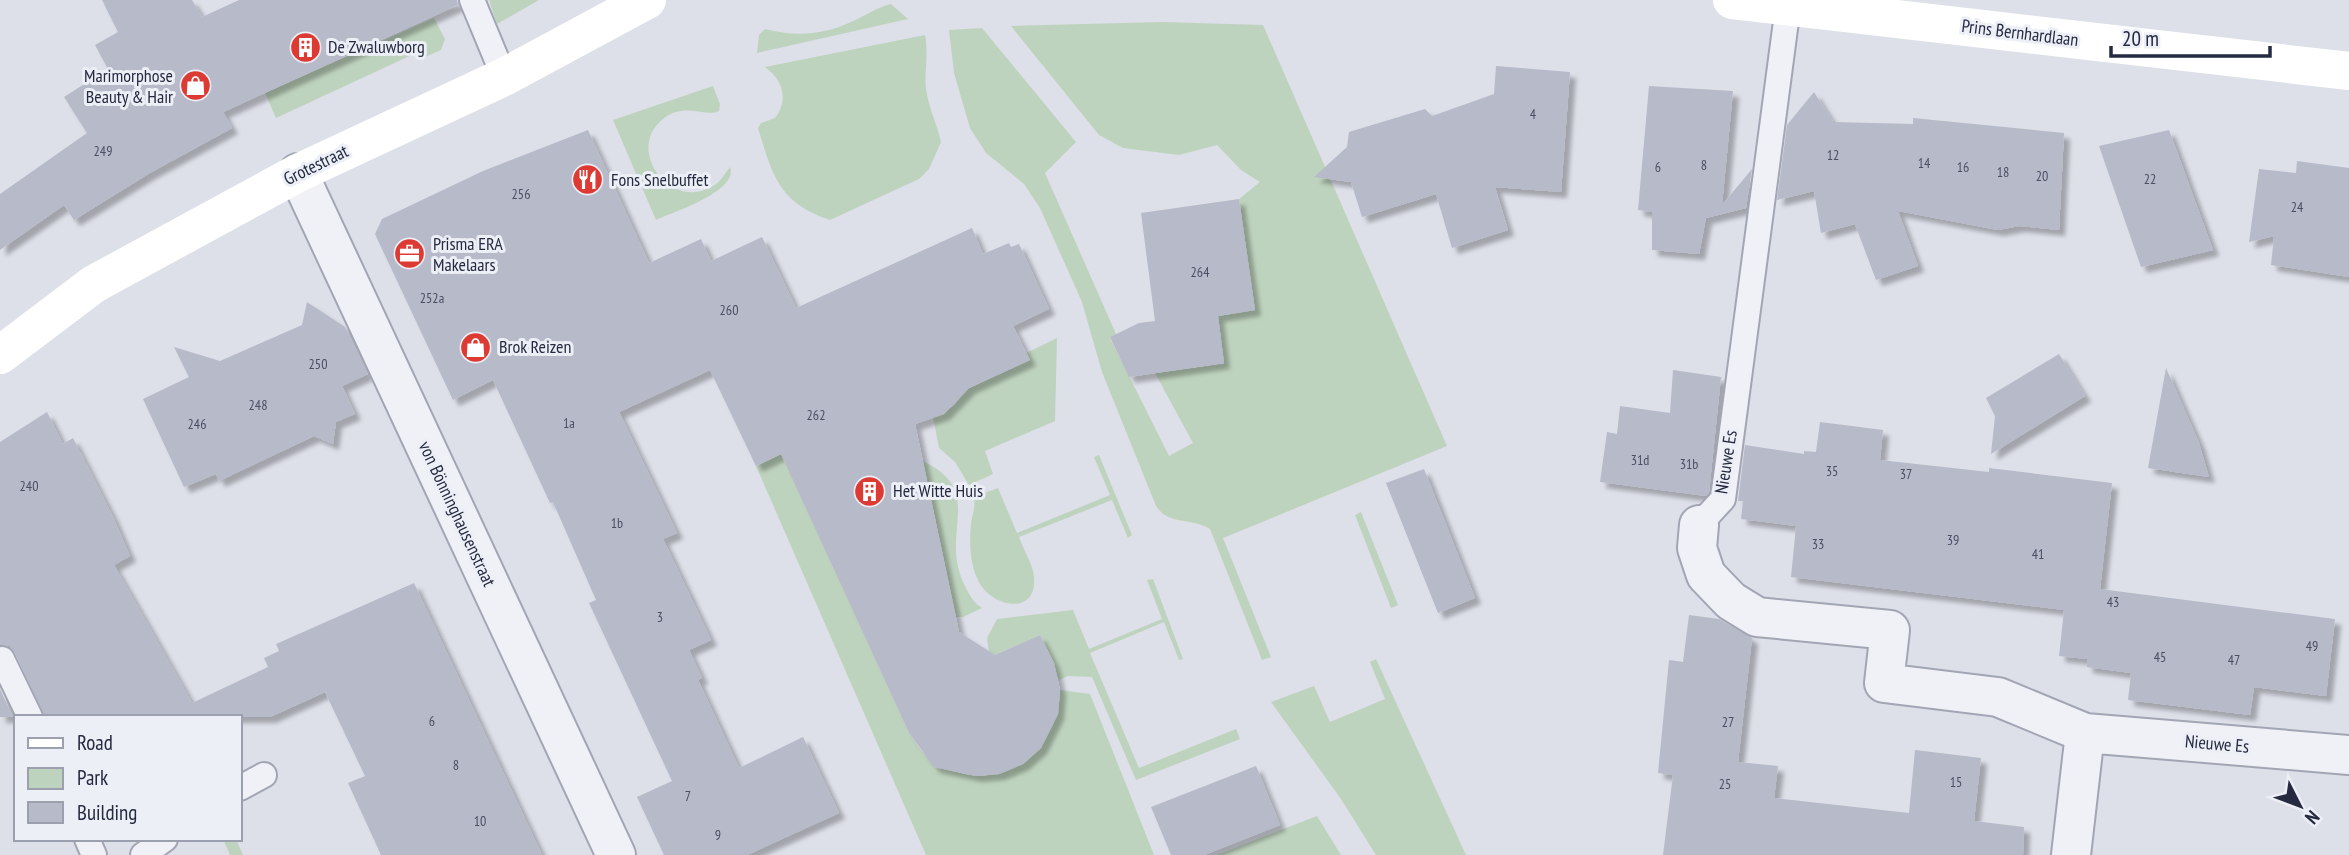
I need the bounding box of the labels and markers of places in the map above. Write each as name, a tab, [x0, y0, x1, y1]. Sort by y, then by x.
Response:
building icon: De Zwaluwborg	[288, 30, 322, 64]
place label: De Zwaluwborg	[328, 35, 425, 58]
place label: Marimorphose Beauty & Hair	[84, 64, 173, 108]
shop icon: Marimorphose Beauty & Hair	[179, 69, 213, 103]
restaurant icon: Fons Snelbuffet	[571, 163, 605, 197]
place label: Fons Snelbuffet	[611, 168, 708, 191]
place label: Prisma ERA Makelaars	[433, 232, 503, 276]
office icon: Prisma ERA Makelaars	[393, 237, 427, 271]
shop icon: Brok Reizen	[459, 330, 493, 364]
place label: Brok Reizen	[499, 335, 571, 358]
building icon: Het Witte Huis	[853, 474, 887, 508]
place label: Het Witte Huis	[893, 479, 983, 502]

